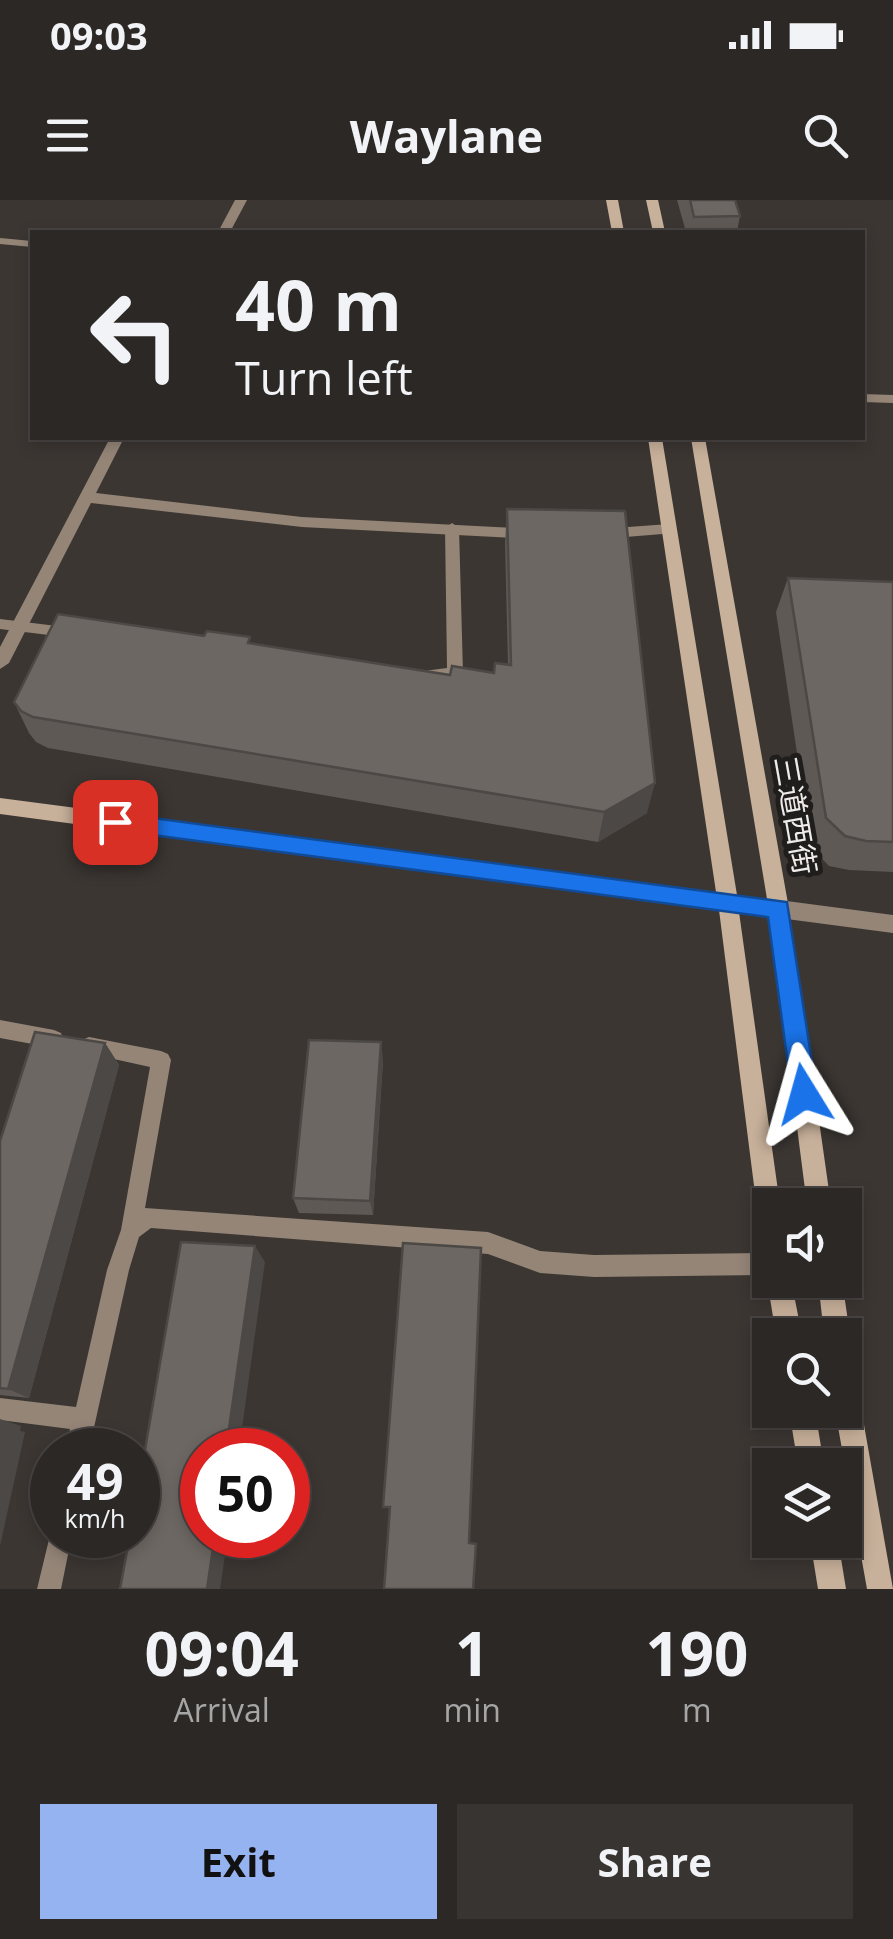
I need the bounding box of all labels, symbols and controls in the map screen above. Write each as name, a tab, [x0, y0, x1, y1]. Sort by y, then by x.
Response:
text: 09:03	[50, 9, 148, 61]
text: Waylane	[350, 105, 543, 166]
icon: menu	[40, 108, 95, 163]
icon: search	[798, 108, 853, 163]
text: 40 m	[235, 256, 402, 352]
icon: left	[70, 270, 200, 400]
text: Turn left	[235, 347, 413, 408]
street label: 三道西街	[765, 752, 827, 878]
pin	[73, 780, 158, 865]
icon: arrive	[88, 795, 143, 850]
position arrow	[752, 1042, 856, 1146]
map controls	[752, 1188, 862, 1558]
button: sound	[752, 1188, 862, 1298]
button: search	[752, 1318, 862, 1428]
speed limit sign: 50	[180, 1428, 310, 1558]
text: 49	[66, 1447, 124, 1515]
button: layers	[752, 1448, 862, 1558]
text: km/h	[65, 1501, 125, 1535]
text: 09:04	[145, 1612, 299, 1694]
text: 1	[455, 1612, 489, 1694]
text: 190	[645, 1612, 748, 1694]
text: Arrival	[174, 1688, 270, 1731]
text: min	[444, 1688, 501, 1731]
text: m	[682, 1688, 712, 1731]
button: Exit	[40, 1804, 437, 1919]
button: Share	[457, 1804, 853, 1919]

